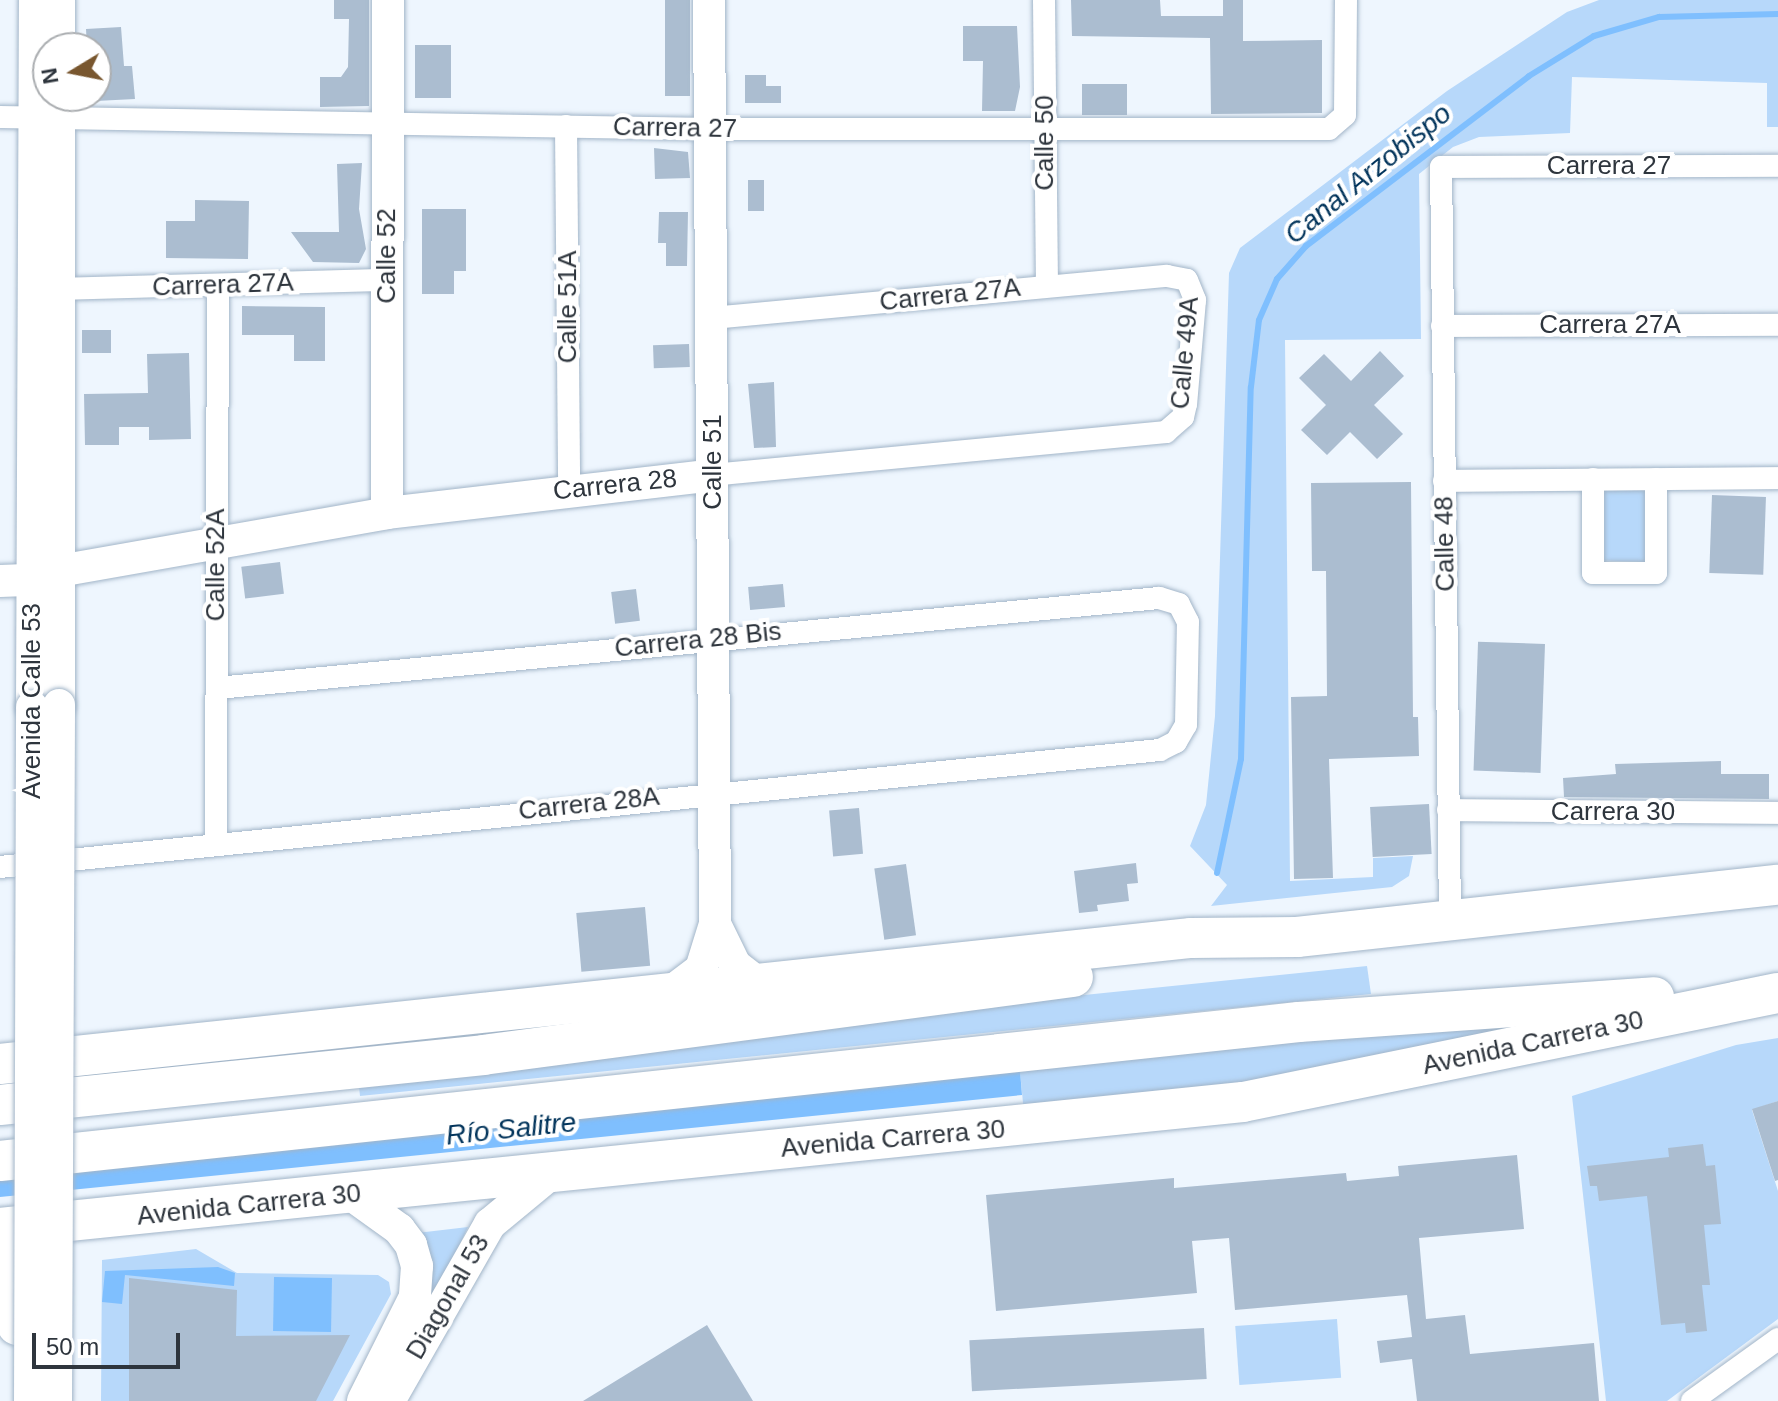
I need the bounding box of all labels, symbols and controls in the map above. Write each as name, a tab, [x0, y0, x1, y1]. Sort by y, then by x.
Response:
north arrow	[32, 32, 112, 112]
text: N	[36, 66, 64, 86]
street label: Calle 50	[1029, 95, 1061, 191]
water label: Canal Arzobispo	[1278, 96, 1458, 252]
street label: Carrera 27	[613, 111, 737, 145]
street label: Carrera 27	[1547, 150, 1671, 182]
street label: Calle 52	[371, 208, 403, 304]
street label: Calle 51A	[552, 251, 584, 363]
street label: Carrera 27A	[152, 267, 294, 303]
street label: Carrera 27A	[878, 272, 1022, 318]
street label: Calle 49A	[1165, 295, 1205, 411]
street label: Carrera 27A	[1539, 309, 1681, 341]
street label: Calle 51	[697, 414, 729, 510]
street label: Carrera 28	[552, 463, 678, 507]
street label: Calle 48	[1429, 496, 1461, 592]
street label: Calle 52A	[200, 509, 232, 621]
street label: Avenida Calle 53	[16, 603, 48, 799]
street label: Carrera 28 Bis	[613, 616, 783, 664]
street label: Carrera 28A	[517, 781, 661, 827]
street label: Carrera 30	[1551, 796, 1675, 828]
street label: Avenida Carrera 30	[1420, 1004, 1646, 1082]
water label: Río Salitre	[444, 1105, 578, 1153]
street label: Avenida Carrera 30	[780, 1114, 1006, 1164]
street label: Avenida Carrera 30	[135, 1178, 363, 1232]
street label: Diagonal 53	[400, 1229, 496, 1365]
scale bar	[36, 1317, 184, 1367]
text: 50 m	[46, 1333, 99, 1360]

